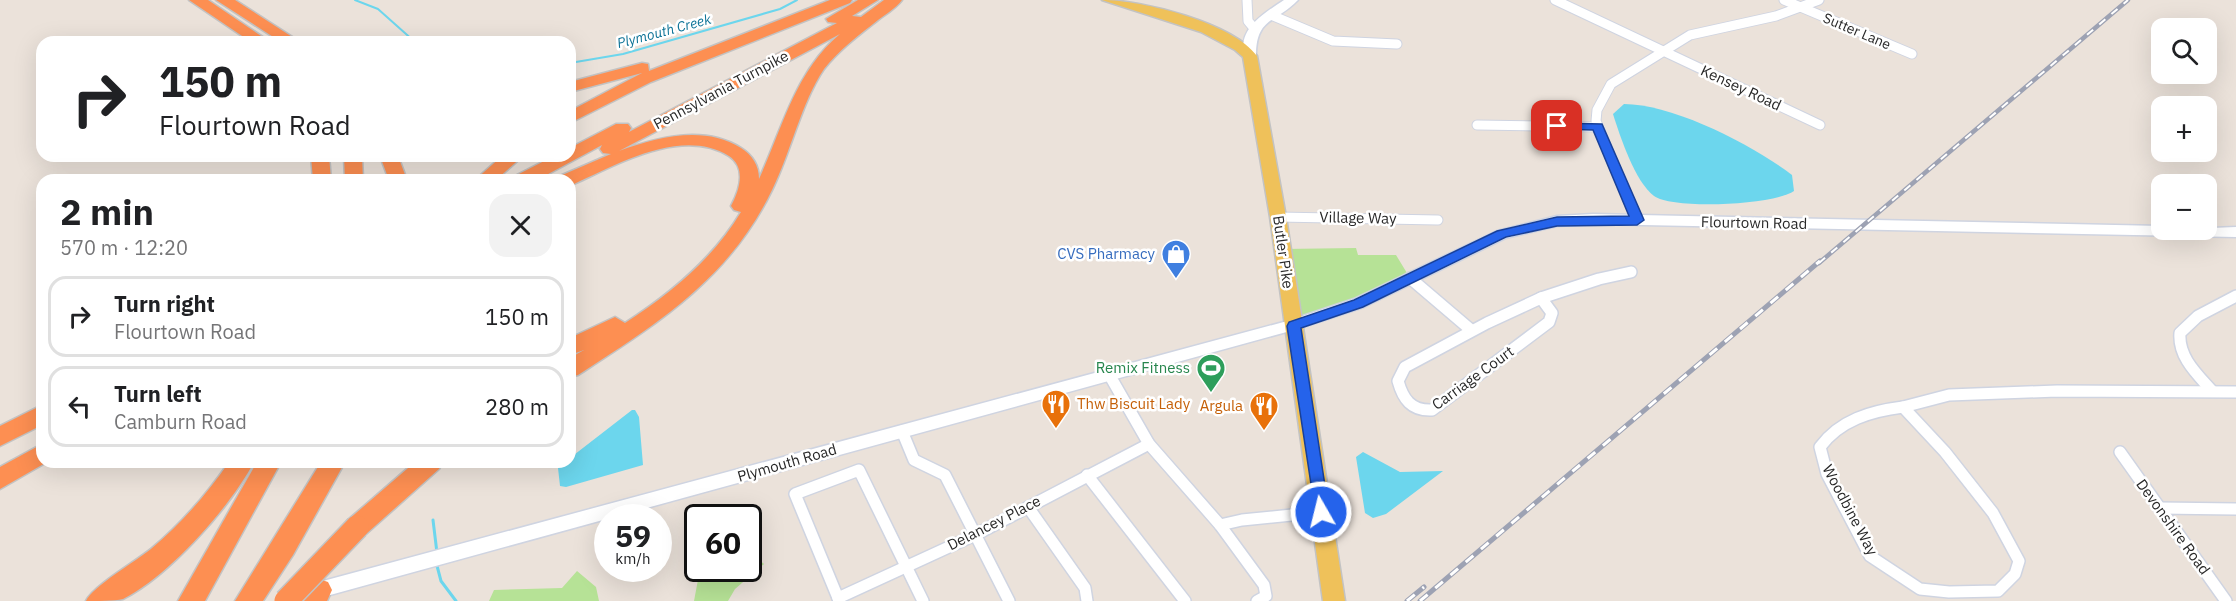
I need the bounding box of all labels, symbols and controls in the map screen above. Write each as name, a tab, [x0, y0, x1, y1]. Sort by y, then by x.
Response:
street label: Sutter Lane	[1820, 9, 1894, 53]
water label: Plymouth Creek	[615, 10, 714, 52]
map controls	[2151, 18, 2217, 240]
button: search	[2151, 18, 2217, 84]
street label: Pennsylvania Turnpike	[650, 46, 792, 133]
text: 150 m	[159, 54, 282, 109]
icon: right	[60, 60, 138, 138]
street label: Kensey Road	[1698, 61, 1785, 115]
button: +	[2151, 96, 2217, 162]
pin	[1531, 100, 1582, 151]
text: Flourtown Road	[159, 107, 351, 142]
icon: arrive	[1540, 109, 1573, 142]
button: −	[2151, 174, 2217, 240]
text: 2 min	[60, 188, 154, 235]
button: close	[489, 194, 552, 257]
street label: Village Way	[1319, 207, 1397, 228]
street label: Flourtown Road	[1701, 212, 1807, 233]
street label: Butler Pike	[1269, 214, 1298, 290]
text: 570 m · 12:20	[60, 234, 188, 261]
shop icon: CVS Pharmacy	[1160, 238, 1192, 280]
place label: CVS Pharmacy	[1057, 244, 1156, 263]
text: Turn right	[114, 289, 215, 318]
icon: right	[63, 300, 96, 333]
text: 150 m	[485, 302, 549, 331]
text: Flourtown Road	[114, 318, 256, 345]
street label: Carriage Court	[1428, 341, 1517, 414]
sports icon: Remix Fitness	[1195, 352, 1227, 394]
place label: Remix Fitness	[1096, 358, 1190, 377]
text: Turn left	[114, 379, 202, 408]
restaurant icon: Thw Biscuit Lady	[1040, 388, 1072, 430]
icon: left	[63, 390, 96, 423]
restaurant icon: Argula	[1248, 390, 1280, 432]
text: 280 m	[485, 392, 549, 421]
place label: Thw Biscuit Lady	[1077, 394, 1191, 413]
place label: Argula	[1200, 396, 1243, 415]
text: Camburn Road	[114, 408, 247, 435]
street label: Plymouth Road	[735, 439, 839, 486]
street label: Woodbine Way	[1819, 461, 1883, 559]
street label: Devonshire Road	[2132, 475, 2214, 578]
position arrow	[1289, 480, 1353, 544]
street label: Delancey Place	[944, 491, 1044, 554]
speed limit sign: 60	[684, 504, 762, 582]
text: 59	[615, 516, 651, 555]
text: km/h	[615, 549, 651, 568]

